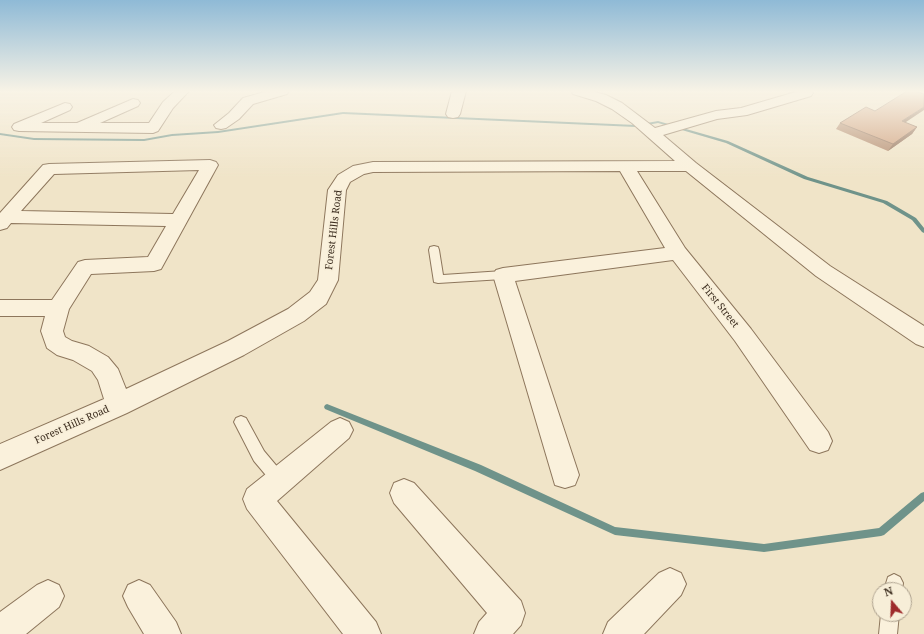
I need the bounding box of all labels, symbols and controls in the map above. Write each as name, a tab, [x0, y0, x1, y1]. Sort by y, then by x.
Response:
street label: Forest Hills Road	[323, 189, 345, 271]
street label: First Street	[699, 282, 741, 330]
street label: Forest Hills Road	[33, 403, 111, 447]
north arrow	[872, 582, 912, 622]
text: N	[882, 583, 895, 600]

